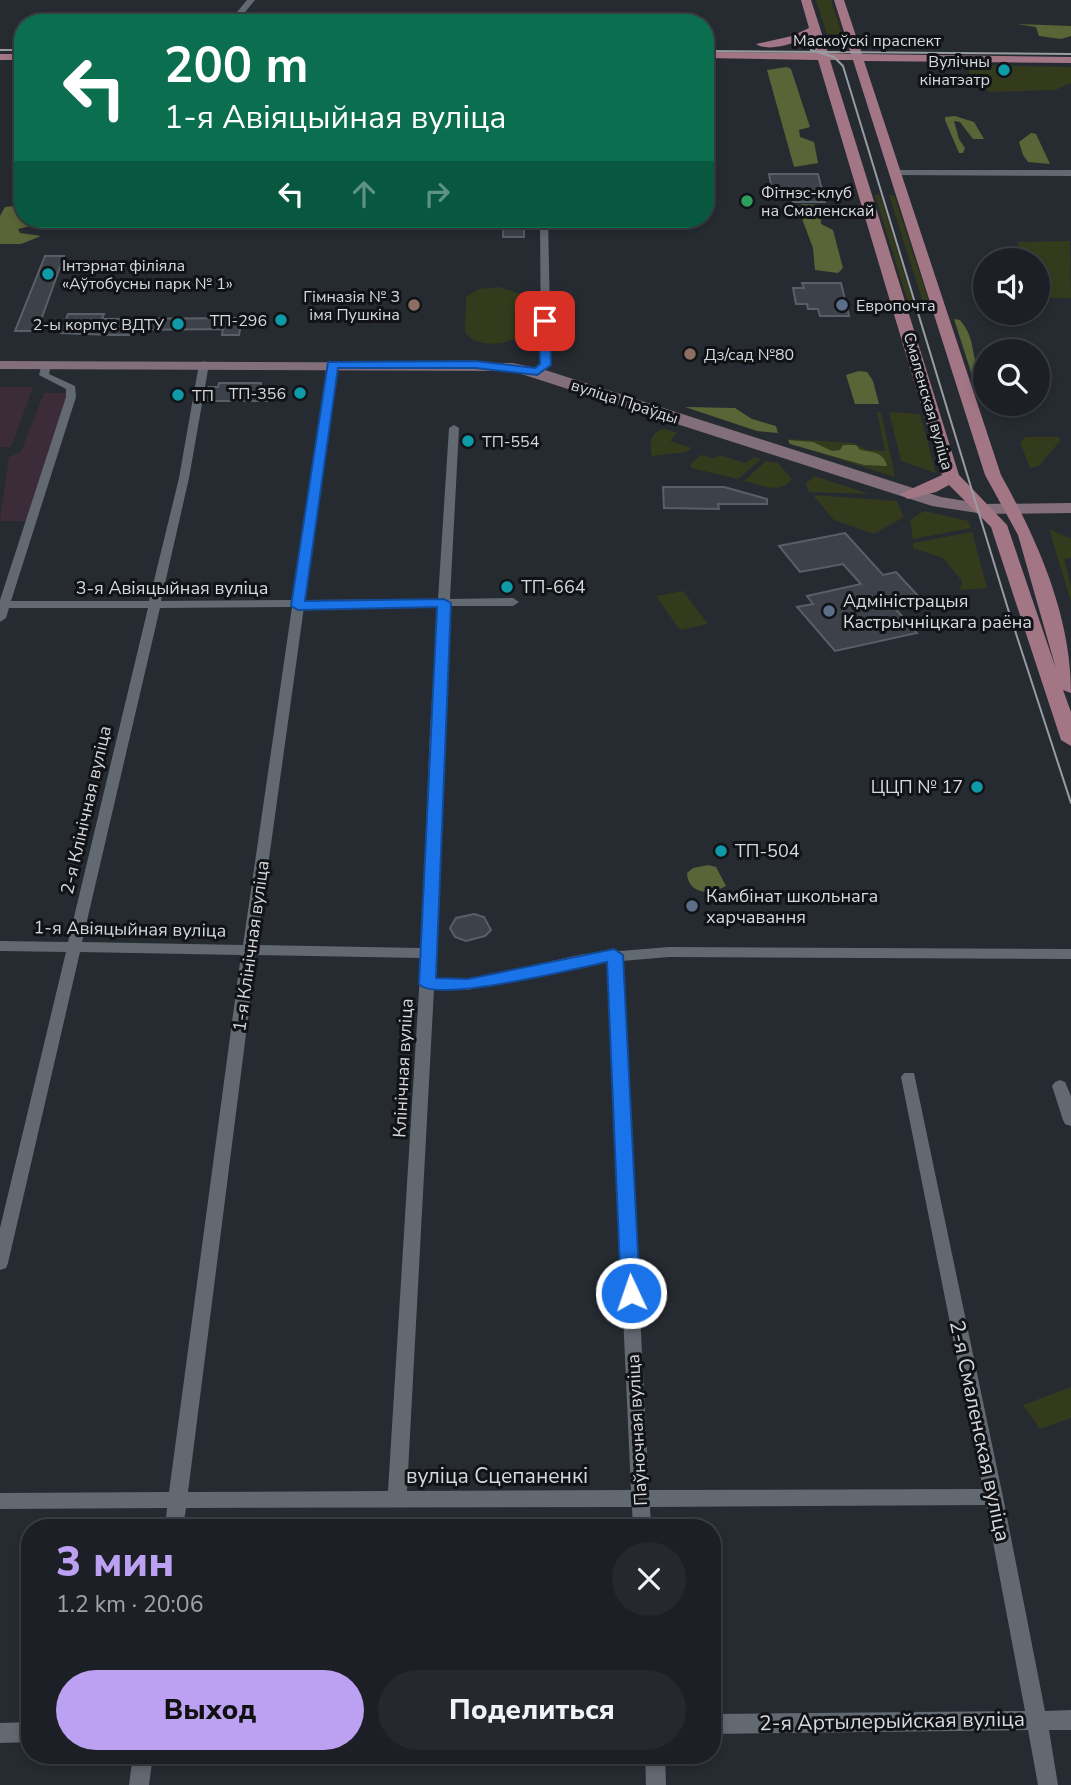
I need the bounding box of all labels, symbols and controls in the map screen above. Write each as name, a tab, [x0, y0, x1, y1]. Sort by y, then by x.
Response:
street label: Маскоўскі праспект	[793, 30, 942, 52]
text: 200 m	[164, 32, 308, 99]
icon: left	[49, 42, 140, 133]
place label: Вулічны кінатэатр	[920, 51, 990, 91]
marker: Вулічны кінатэатр	[996, 62, 1012, 78]
text: 1-я Авіяцыйная вуліца	[164, 96, 507, 139]
icon: left	[272, 175, 310, 213]
icon: ahead	[345, 175, 383, 213]
icon: right	[418, 175, 456, 213]
place label: Фітнэс-клуб на Смаленскай	[761, 182, 874, 222]
marker: Фітнэс-клуб на Смаленскай	[739, 193, 755, 209]
map controls	[973, 248, 1050, 416]
button: sound	[973, 248, 1050, 325]
place label: Інтэрнат філіяла «Аўтобусны парк № 1»	[62, 255, 233, 295]
marker: Інтэрнат філіяла «Аўтобусны парк № 1»	[40, 266, 56, 282]
place label: Гімназія № 3 імя Пушкіна	[303, 286, 400, 326]
pin	[515, 291, 575, 351]
place label: Европочта	[856, 295, 936, 317]
marker: Гімназія № 3 імя Пушкіна	[406, 297, 422, 313]
marker: Европочта	[834, 297, 850, 313]
icon: arrive	[526, 302, 564, 340]
place label: ТП-296	[210, 310, 267, 332]
marker: ТП-296	[273, 312, 289, 328]
place label: 2-ы корпус ВДТУ	[33, 314, 165, 336]
marker: 2-ы корпус ВДТУ	[170, 316, 186, 332]
street label: Смаленская вуліца	[898, 330, 958, 473]
button: search	[973, 339, 1050, 416]
place label: Дз/сад №80	[704, 344, 794, 366]
marker: Дз/сад №80	[682, 346, 698, 362]
street label: вуліца Праўды	[568, 374, 681, 430]
place label: ТП-356	[229, 383, 286, 405]
place label: ТП	[192, 385, 214, 407]
marker: ТП-356	[292, 385, 308, 401]
marker: ТП	[170, 387, 186, 403]
place label: ТП-554	[482, 431, 540, 453]
marker: ТП-554	[460, 433, 476, 449]
place label: ТП-664	[521, 575, 586, 599]
street label: 3-я Авіяцыйная вуліца	[76, 576, 268, 600]
marker: ТП-664	[499, 579, 515, 595]
place label: Адміністрацыя Кастрычніцкага раёна	[843, 589, 1032, 634]
marker: Адміністрацыя Кастрычніцкага раёна	[821, 603, 837, 619]
street label: 2-я Клінічная вуліца	[55, 723, 117, 897]
place label: ЦЦП № 17	[871, 775, 963, 799]
marker: ЦЦП № 17	[969, 779, 985, 795]
place label: ТП-504	[735, 839, 800, 863]
marker: ТП-504	[713, 843, 729, 859]
street label: 1-я Клінічная вуліца	[227, 859, 275, 1033]
place label: Камбінат школьнага харчавання	[706, 884, 878, 929]
marker: Камбінат школьнага харчавання	[684, 898, 700, 914]
street label: 1-я Авіяцыйная вуліца	[33, 915, 227, 943]
street label: Клінічная вуліца	[387, 998, 419, 1138]
position arrow	[594, 1256, 668, 1330]
street label: 2-я Смаленская вуліца	[943, 1318, 1017, 1544]
street label: Паўночная вуліца	[621, 1354, 653, 1506]
street label: вуліца Сцепаненкі	[406, 1462, 588, 1490]
text: 3 мин	[56, 1534, 174, 1591]
button: close	[612, 1542, 686, 1616]
text: 1.2 km · 20:06	[56, 1589, 203, 1620]
button: Выход	[56, 1670, 364, 1750]
button: Поделиться	[378, 1670, 686, 1750]
street label: 2-я Артылерыйская вуліца	[759, 1705, 1025, 1737]

